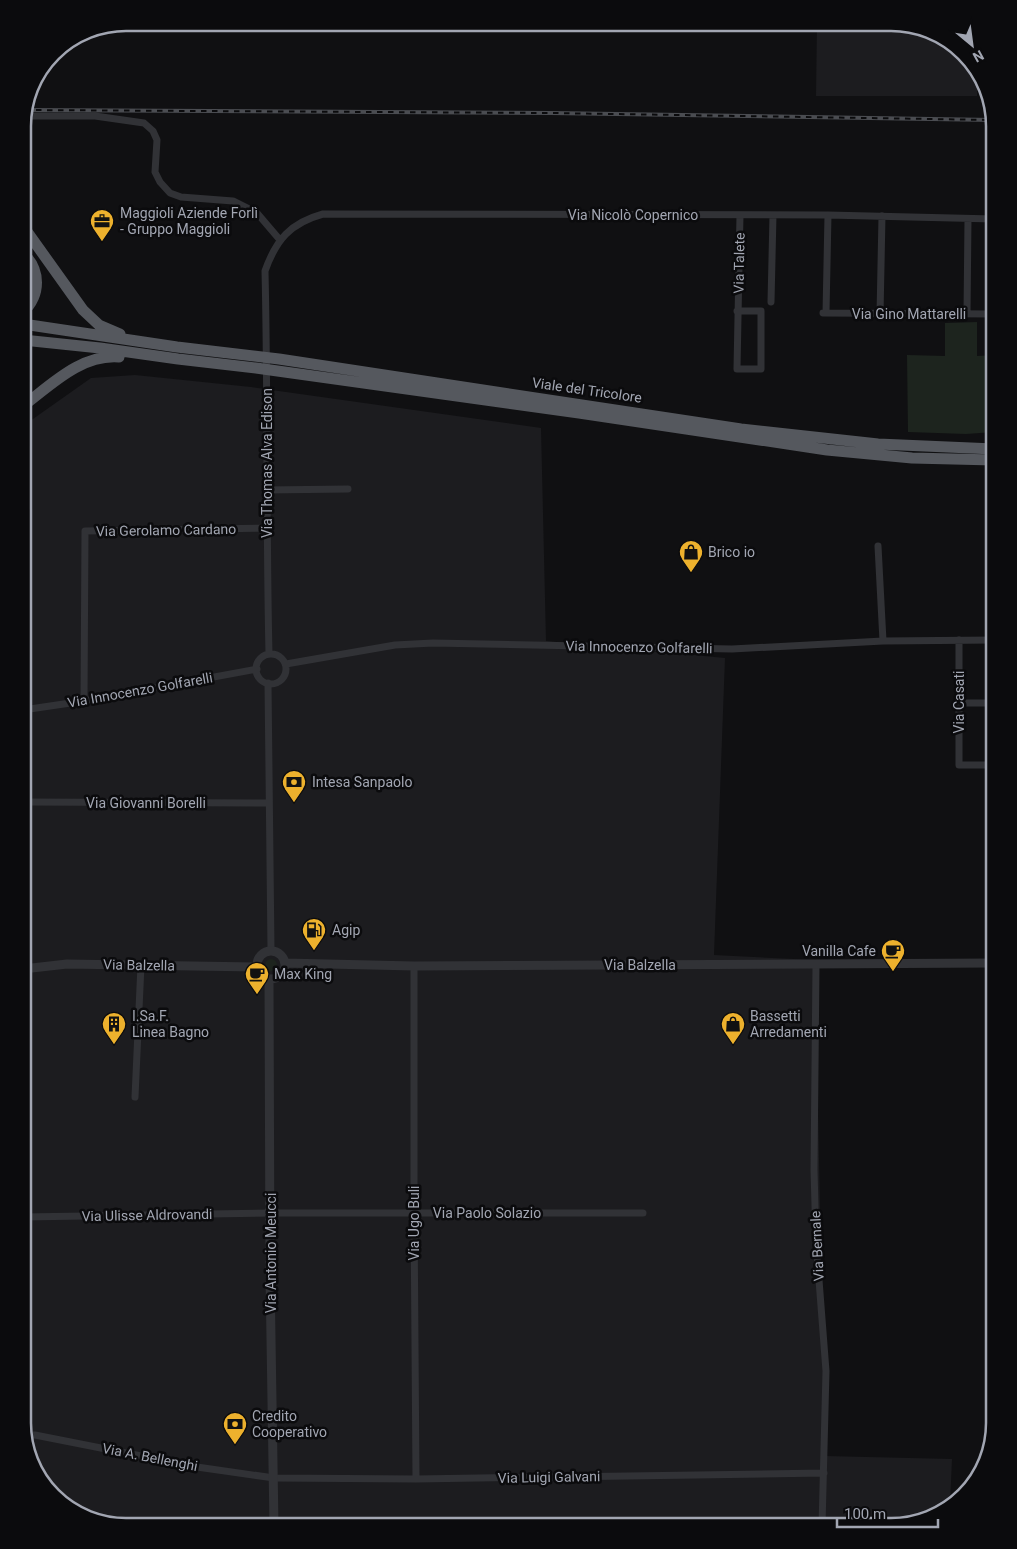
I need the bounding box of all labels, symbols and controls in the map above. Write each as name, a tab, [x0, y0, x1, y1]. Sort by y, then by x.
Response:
north arrow	[947, 20, 997, 70]
text: N	[970, 47, 987, 66]
place label: Maggioli Aziende Forlì - Gruppo Maggioli	[120, 205, 258, 237]
street label: Via Nicolò Copernico	[568, 207, 698, 223]
office icon: Maggioli Aziende Forlì - Gruppo Maggioli	[89, 208, 115, 242]
street label: Via Talete	[730, 232, 748, 294]
street label: Via Gino Mattarelli	[852, 306, 966, 322]
street label: Viale del Tricolore	[531, 374, 643, 406]
street label: Via Thomas Alva Edison	[259, 388, 275, 538]
street label: Via Gerolamo Cardano	[96, 521, 236, 539]
shop icon: Brico io	[678, 539, 704, 573]
place label: Brico io	[708, 544, 755, 560]
street label: Via Innocenzo Golfarelli	[565, 638, 713, 656]
street label: Via Innocenzo Golfarelli	[66, 669, 214, 711]
street label: Via Casati	[951, 671, 967, 733]
bank icon: Intesa Sanpaolo	[281, 769, 307, 803]
place label: Intesa Sanpaolo	[312, 774, 412, 790]
street label: Via Giovanni Borelli	[86, 795, 206, 811]
fuel station icon: Agip	[301, 917, 327, 951]
place label: Agip	[332, 922, 360, 938]
cafe icon: Vanilla Cafe	[880, 938, 906, 972]
place label: Vanilla Cafe	[802, 943, 876, 959]
street label: Via Balzella	[103, 956, 175, 974]
street label: Via Balzella	[604, 957, 676, 973]
cafe icon: Max King	[244, 961, 270, 995]
place label: Max King	[274, 966, 332, 982]
place label: I.Sa.F. Linea Bagno	[132, 1008, 209, 1040]
place label: Bassetti Arredamenti	[750, 1008, 827, 1040]
building icon: I.Sa.F. Linea Bagno	[101, 1011, 127, 1045]
shop icon: Bassetti Arredamenti	[720, 1011, 746, 1045]
street label: Via Ugo Buli	[406, 1185, 422, 1261]
street label: Via Antonio Meucci	[263, 1193, 279, 1313]
street label: Via Paolo Solazio	[433, 1205, 541, 1221]
street label: Via Ulisse Aldrovandi	[81, 1206, 213, 1224]
street label: Via Bernale	[807, 1210, 827, 1282]
place label: Credito Cooperativo	[252, 1408, 327, 1440]
bank icon: Credito Cooperativo	[222, 1411, 248, 1445]
street label: Via A. Bellenghi	[101, 1440, 199, 1474]
street label: Via Luigi Galvani	[498, 1468, 600, 1486]
scale bar	[837, 1496, 938, 1528]
text: 100 m	[844, 1505, 886, 1523]

